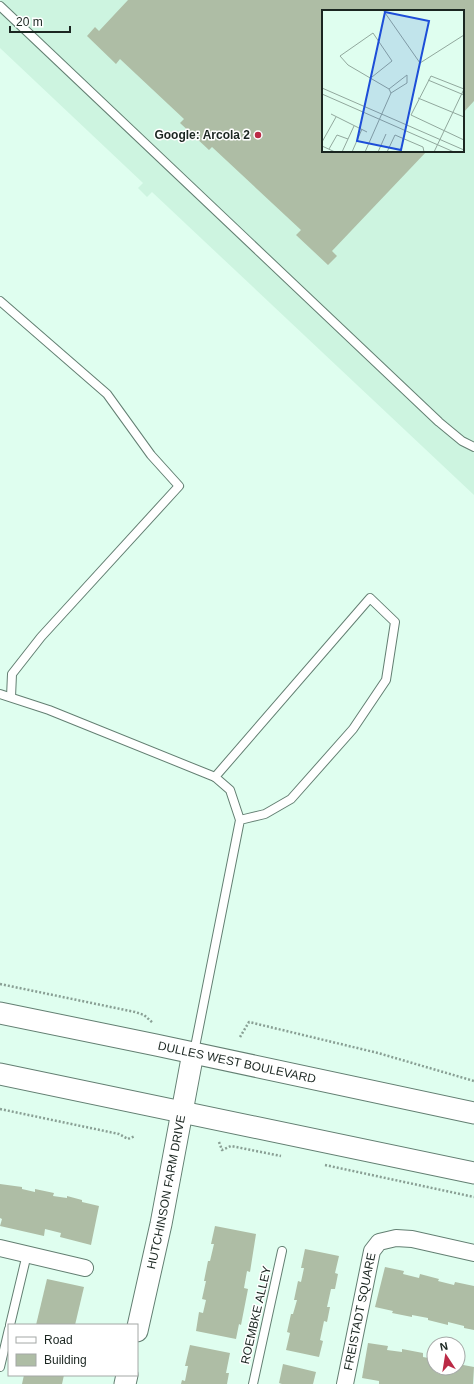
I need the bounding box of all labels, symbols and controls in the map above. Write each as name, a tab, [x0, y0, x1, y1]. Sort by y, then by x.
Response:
scale bar	[10, 8, 70, 34]
inset map	[322, 10, 464, 152]
text: 20 m	[16, 15, 43, 29]
place label: Google: Arcola 2	[154, 128, 250, 142]
marker: Google: Arcola 2	[253, 130, 263, 140]
street label: DULLES WEST BOULEVARD	[157, 1039, 317, 1086]
street label: HUTCHINSON FARM DRIVE	[144, 1114, 188, 1270]
street label: FREISTADT SQUARE	[341, 1251, 378, 1372]
street label: ROEMBKE ALLEY	[238, 1265, 274, 1365]
legend	[8, 1324, 138, 1376]
text: Road	[44, 1333, 73, 1347]
north arrow	[426, 1336, 466, 1376]
text: N	[439, 1340, 449, 1353]
text: Building	[44, 1353, 87, 1367]

